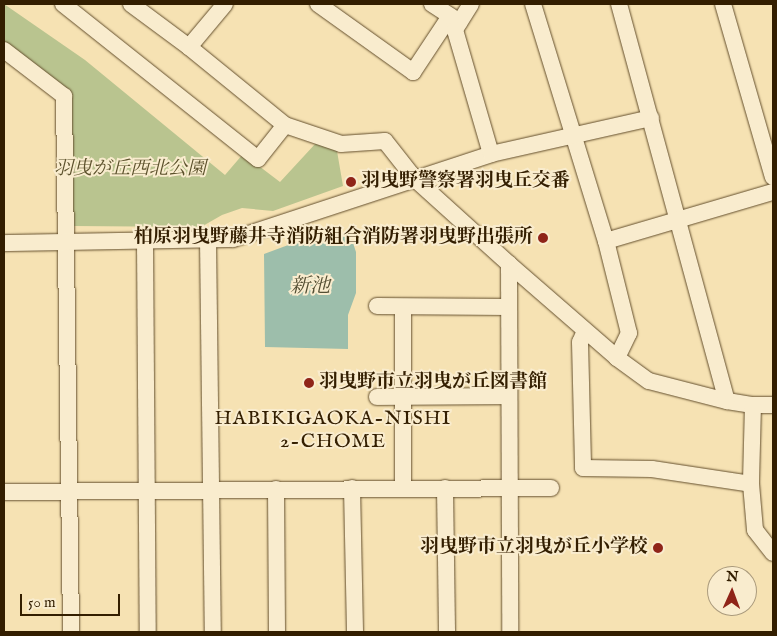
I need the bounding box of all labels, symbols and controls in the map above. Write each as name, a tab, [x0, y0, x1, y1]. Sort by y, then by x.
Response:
park label: 羽曳が丘西北公園	[54, 159, 206, 181]
place label: 羽曳野警察署羽曳丘交番	[361, 171, 570, 193]
marker: 羽曳野警察署羽曳丘交番	[345, 176, 357, 188]
place label: 柏原羽曳野藤井寺消防組合消防署羽曳野出張所	[134, 227, 533, 249]
marker: 柏原羽曳野藤井寺消防組合消防署羽曳野出張所	[537, 232, 549, 244]
water label: 新池	[290, 274, 330, 298]
place label: 羽曳野市立羽曳が丘図書館	[319, 372, 547, 394]
marker: 羽曳野市立羽曳が丘図書館	[303, 377, 315, 389]
district label: HABIKIGAOKA-NISHI 2-CHOME	[212, 407, 454, 454]
place label: 羽曳野市立羽曳が丘小学校	[420, 537, 648, 559]
marker: 羽曳野市立羽曳が丘小学校	[652, 542, 664, 554]
north arrow	[707, 566, 757, 616]
text: N	[726, 568, 739, 586]
scale bar	[22, 584, 122, 616]
text: 50 m	[28, 593, 56, 612]

